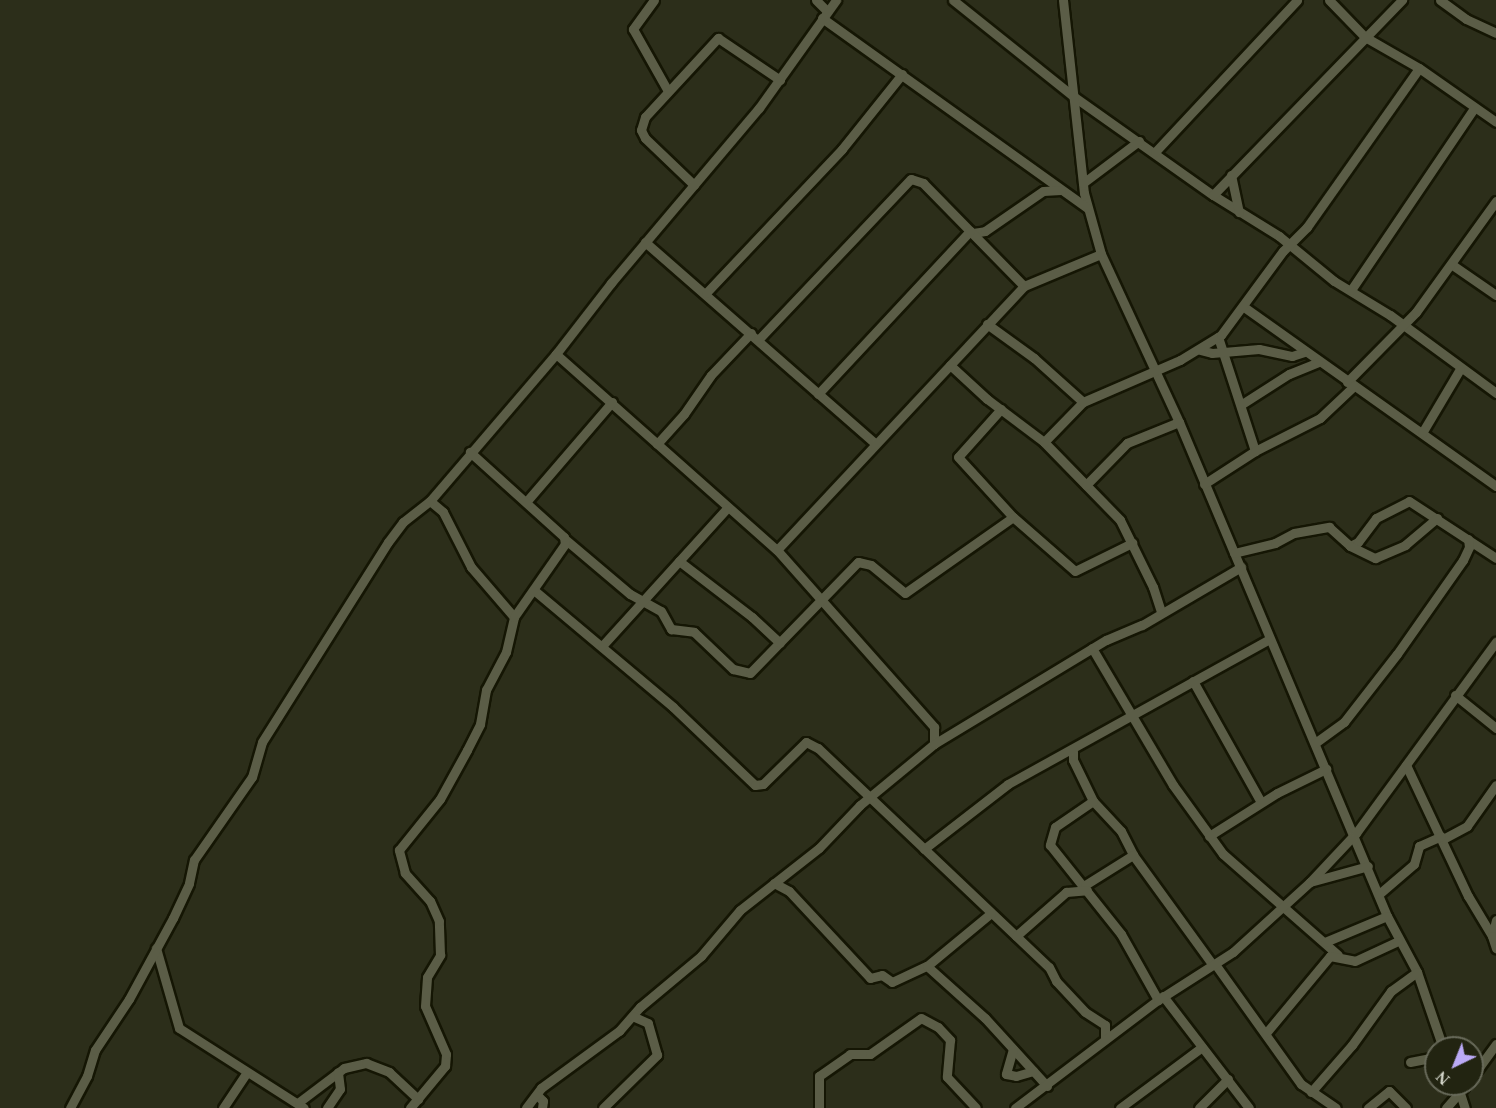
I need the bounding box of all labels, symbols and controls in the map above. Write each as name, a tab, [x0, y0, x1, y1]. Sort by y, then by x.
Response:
north arrow	[1424, 1036, 1484, 1096]
text: N	[1433, 1068, 1453, 1088]

